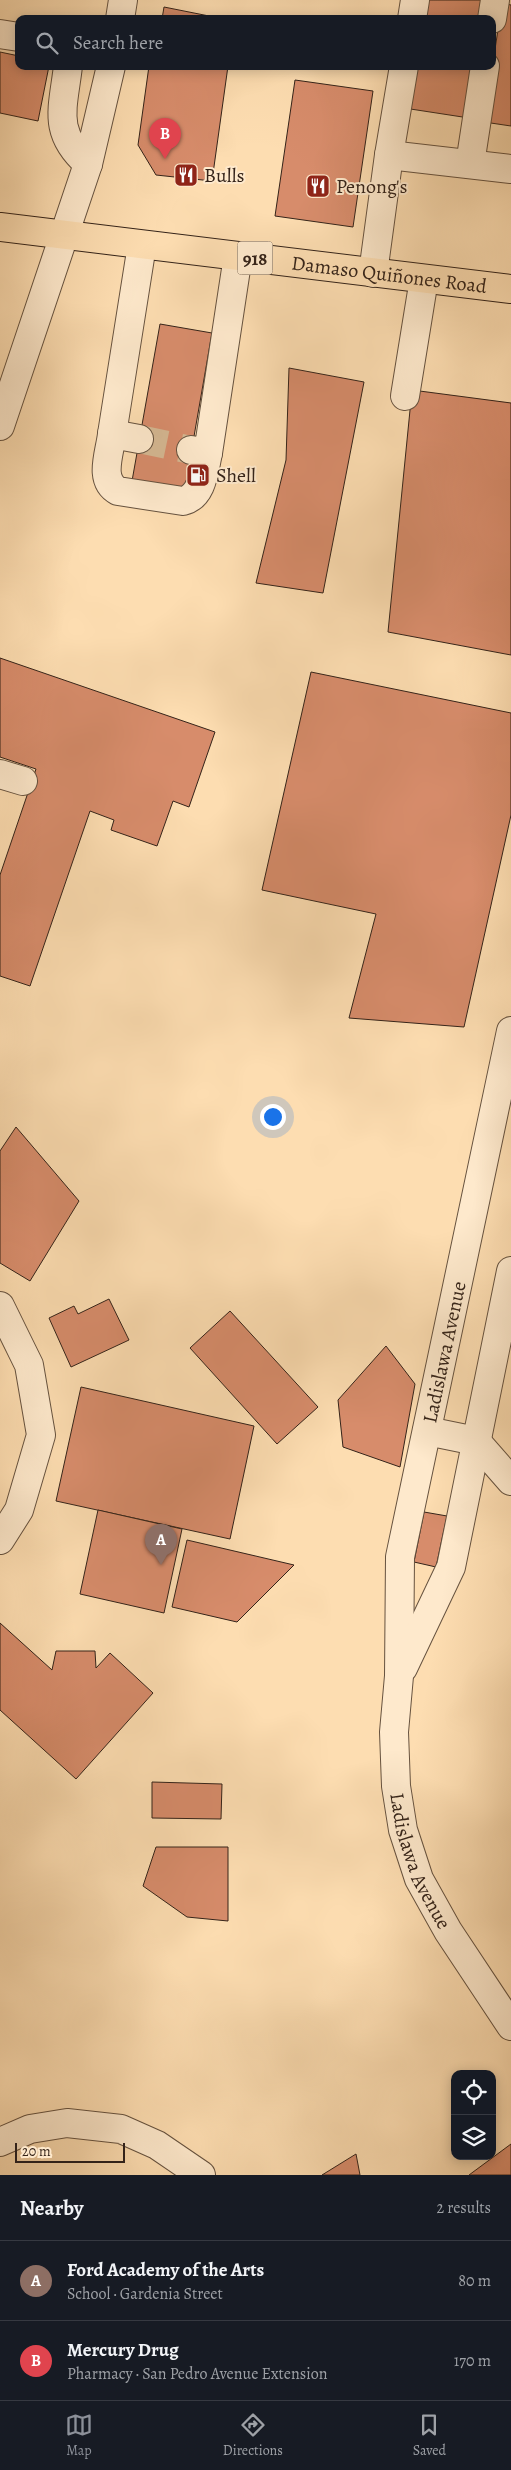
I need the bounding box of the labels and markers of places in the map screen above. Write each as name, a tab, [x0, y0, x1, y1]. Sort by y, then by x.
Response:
pin: B	[149, 118, 181, 159]
restaurant icon: Bulls	[173, 162, 199, 188]
place label: Bulls	[204, 162, 245, 189]
restaurant icon: Penong's	[305, 173, 331, 199]
place label: Penong's	[336, 173, 408, 200]
fuel station icon: Shell	[185, 462, 211, 488]
place label: Shell	[216, 462, 256, 489]
pin: A	[145, 1524, 177, 1565]

